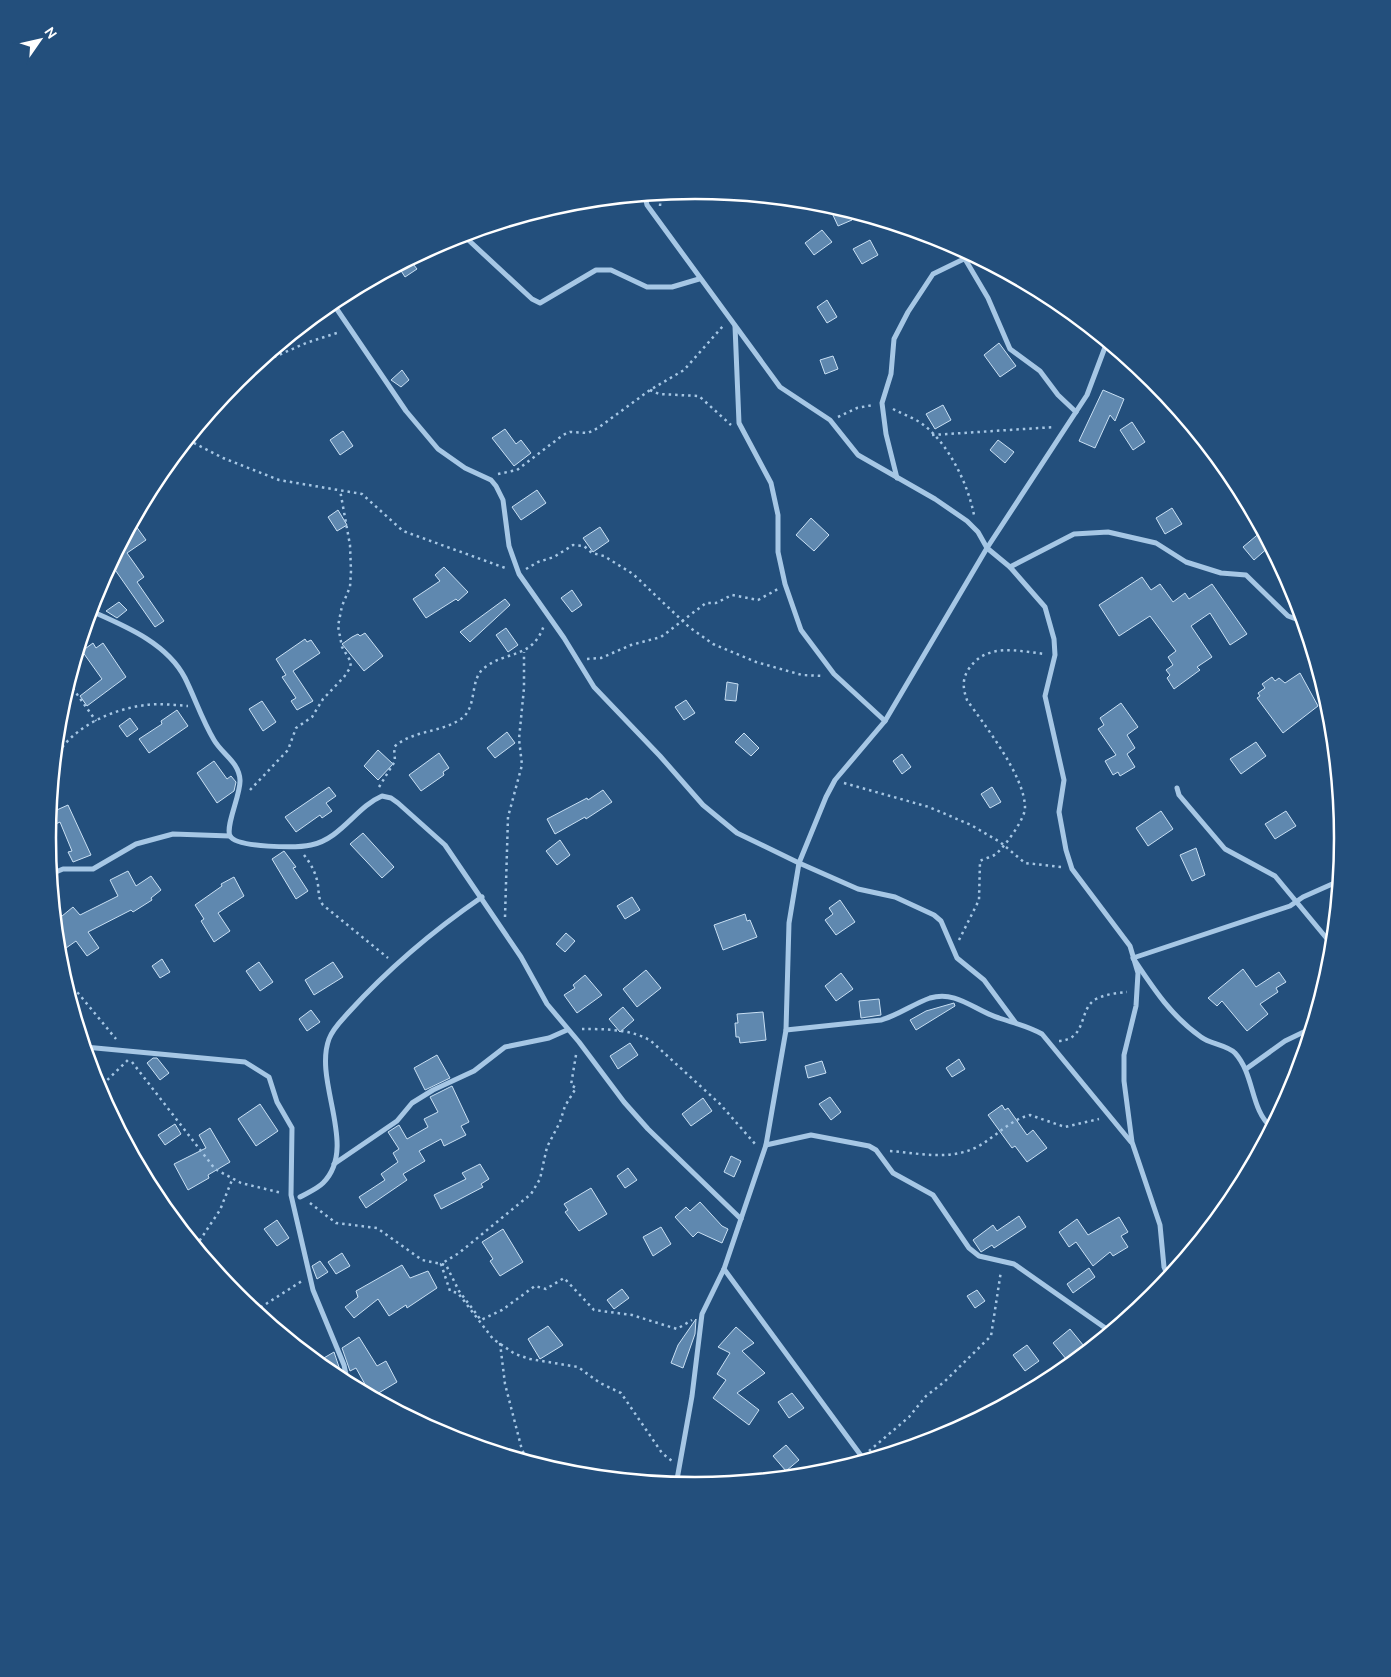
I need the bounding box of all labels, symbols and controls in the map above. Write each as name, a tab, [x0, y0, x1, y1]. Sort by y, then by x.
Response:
north arrow	[15, 15, 65, 65]
text: N	[41, 24, 60, 42]

